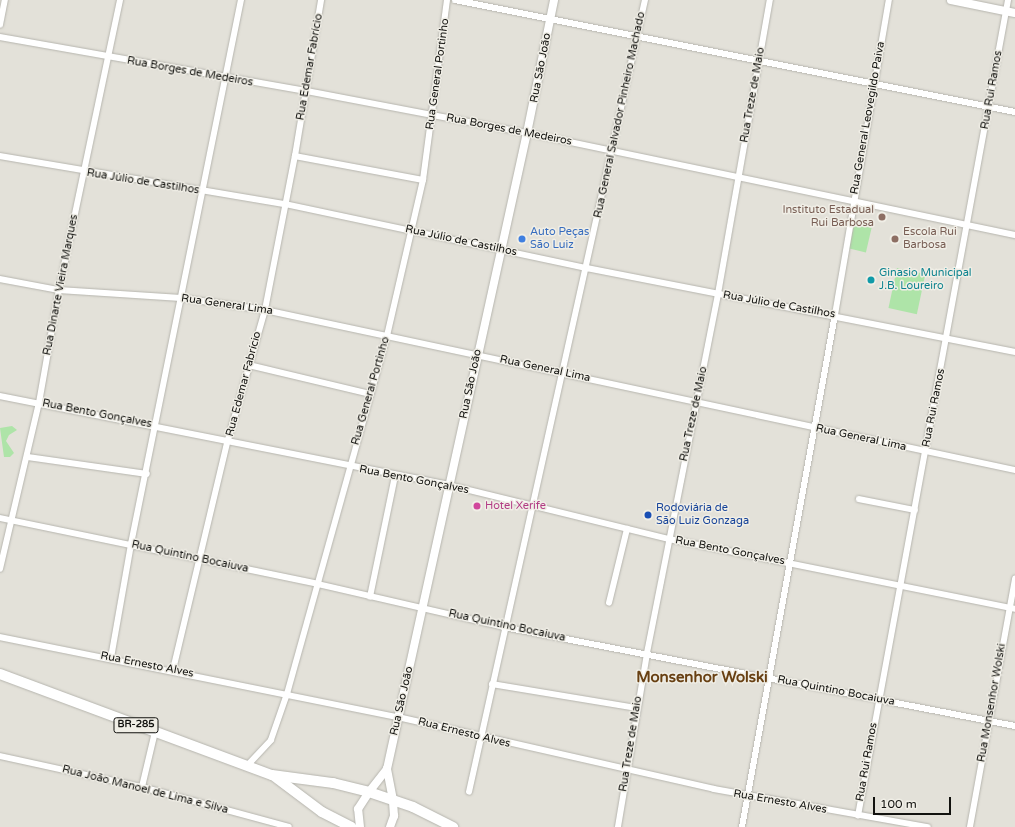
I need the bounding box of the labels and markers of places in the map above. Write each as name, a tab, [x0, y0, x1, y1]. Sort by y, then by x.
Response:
place label: Instituto Estadual Rui Barbosa	[782, 204, 874, 230]
marker: Instituto Estadual Rui Barbosa	[877, 212, 887, 222]
place label: Auto Peças São Luiz	[530, 226, 589, 252]
place label: Escola Rui Barbosa	[903, 226, 957, 252]
marker: Auto Peças São Luiz	[517, 234, 527, 244]
marker: Escola Rui Barbosa	[890, 234, 900, 244]
place label: Ginasio Municipal J.B. Loureiro	[879, 267, 972, 293]
marker: Ginasio Municipal J.B. Loureiro	[866, 275, 876, 285]
place label: Hotel Xerife	[485, 499, 546, 513]
marker: Hotel Xerife	[472, 501, 482, 511]
place label: Rodoviária de São Luiz Gonzaga	[656, 502, 749, 528]
marker: Rodoviária de São Luiz Gonzaga	[643, 510, 653, 520]

